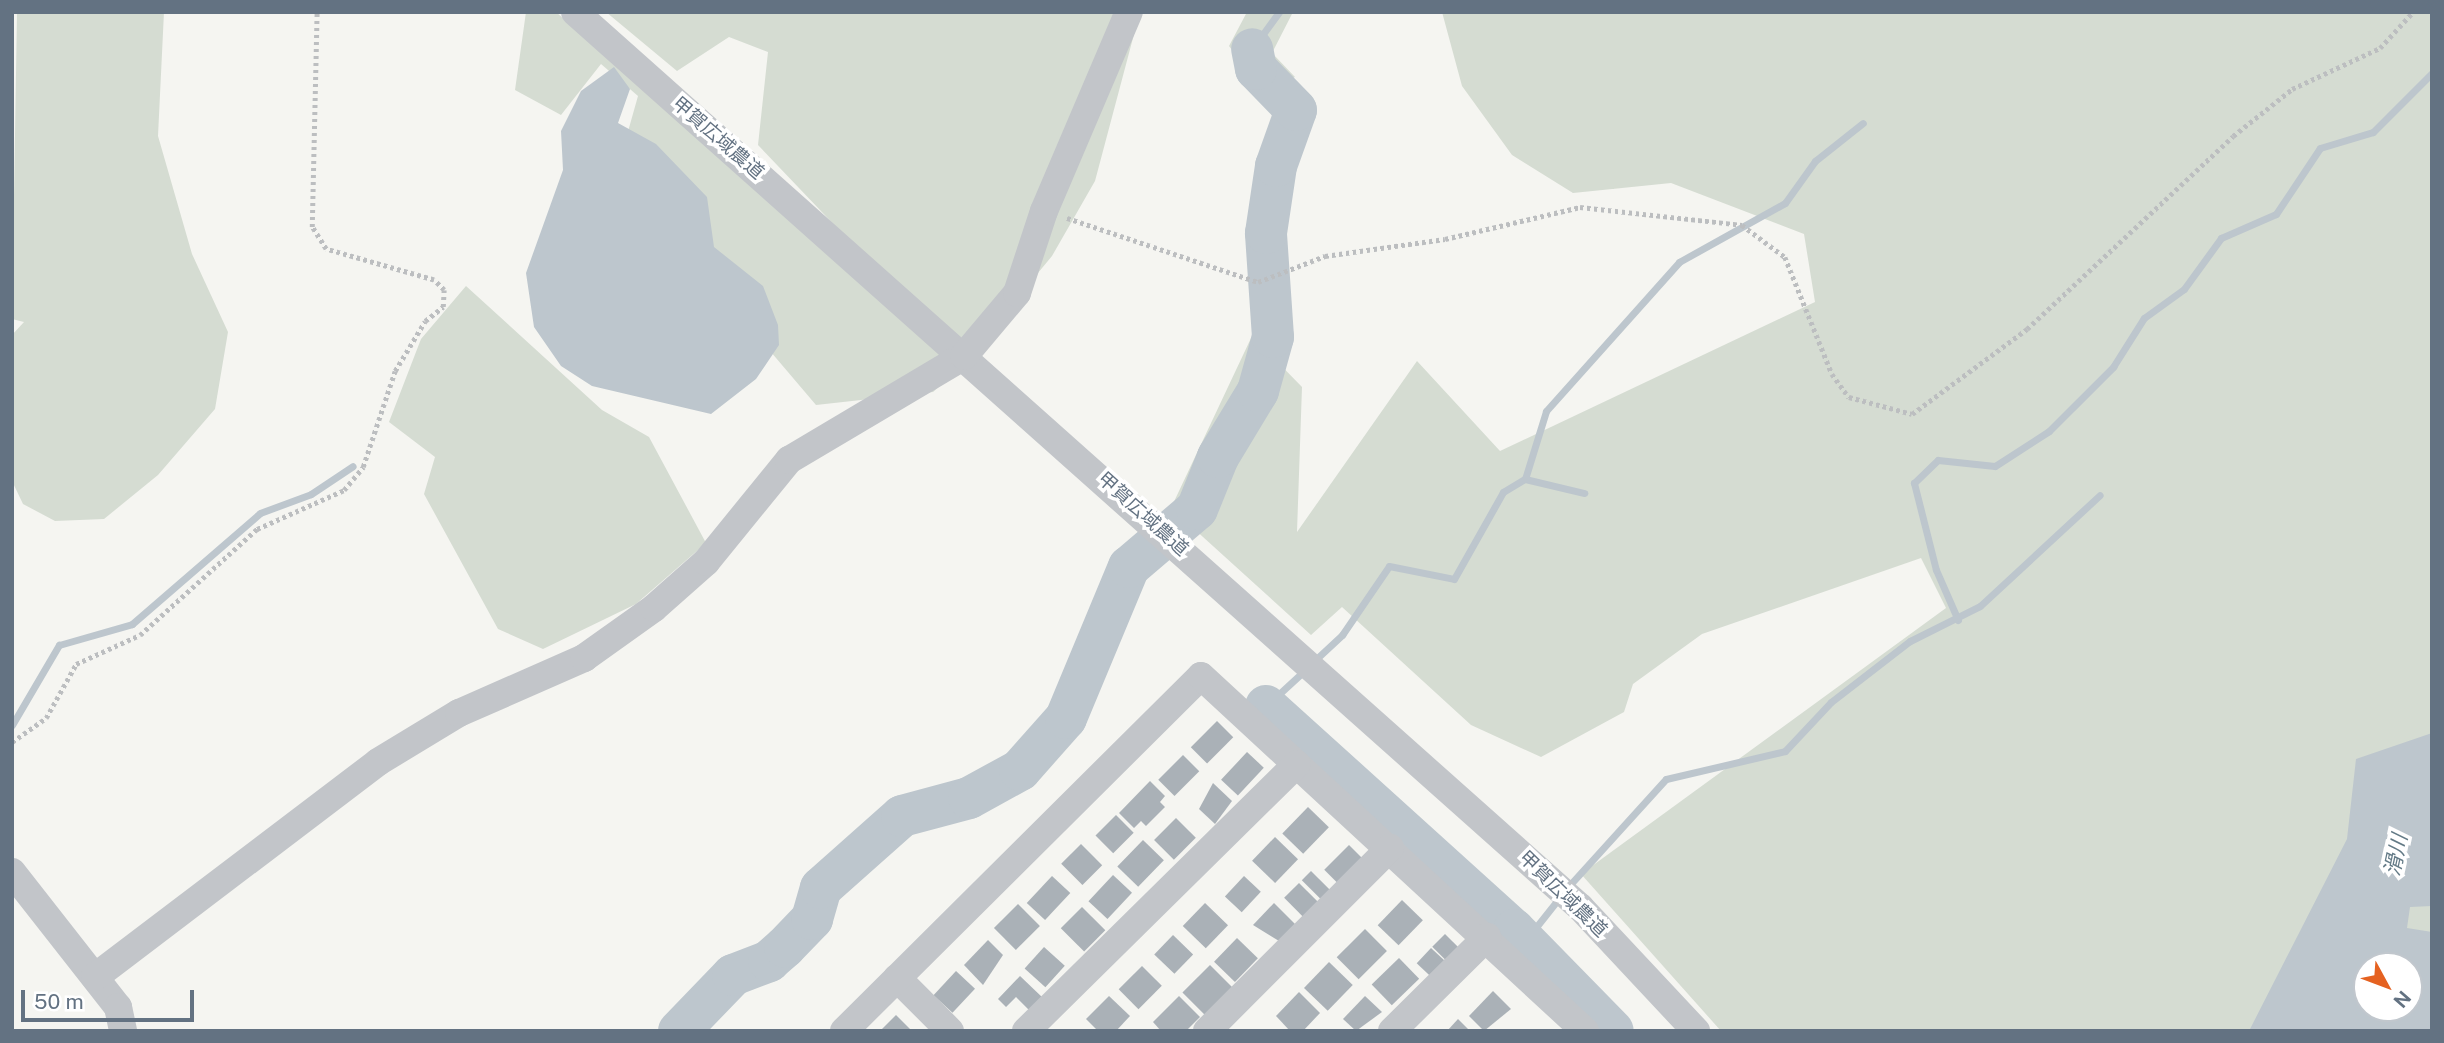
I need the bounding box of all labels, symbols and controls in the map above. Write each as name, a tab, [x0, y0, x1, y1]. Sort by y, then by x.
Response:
street label: 甲賀広域農道	[668, 92, 768, 184]
street label: 甲賀広域農道	[1093, 467, 1193, 561]
water label: 滑川	[2379, 832, 2413, 878]
street label: 甲賀広域農道	[1514, 846, 1612, 942]
north arrow	[2353, 952, 2423, 1022]
scale bar	[24, 976, 198, 1020]
text: N	[2389, 987, 2416, 1012]
text: 50 m	[34, 989, 84, 1014]

